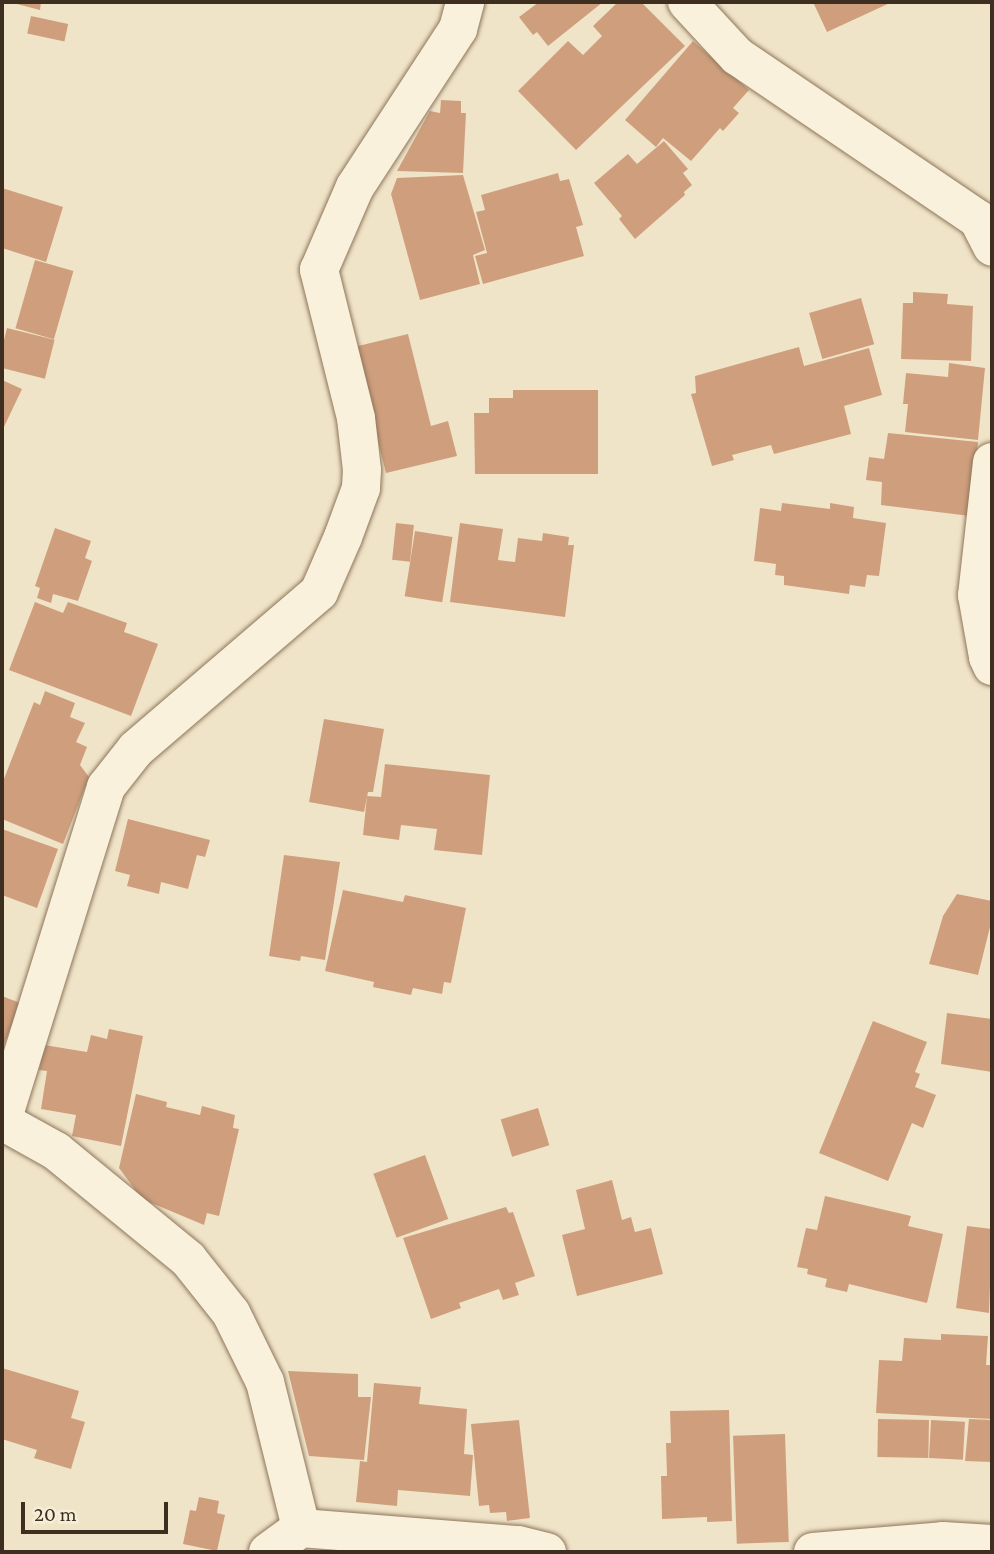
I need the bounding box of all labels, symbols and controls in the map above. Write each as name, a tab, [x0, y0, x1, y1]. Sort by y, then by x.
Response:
scale bar	[24, 1488, 172, 1532]
text: 20 m	[34, 1502, 77, 1526]

